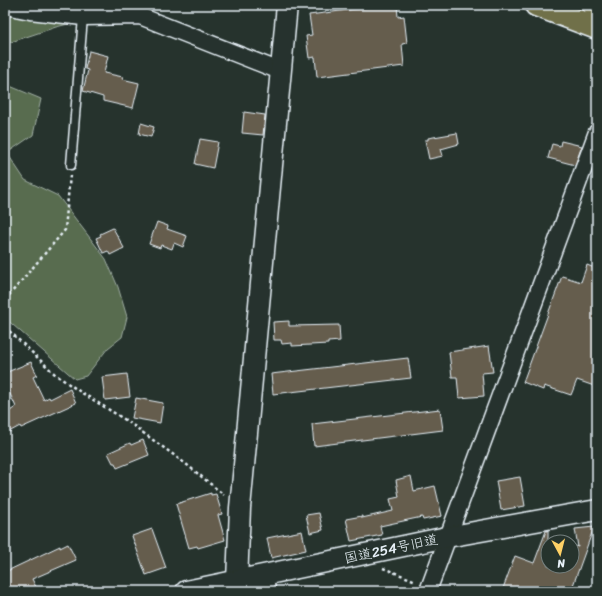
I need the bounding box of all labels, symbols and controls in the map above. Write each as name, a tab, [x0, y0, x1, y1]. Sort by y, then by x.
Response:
street label: 国道254号旧道	[342, 527, 440, 571]
north arrow	[540, 534, 580, 574]
text: N	[556, 553, 567, 573]

